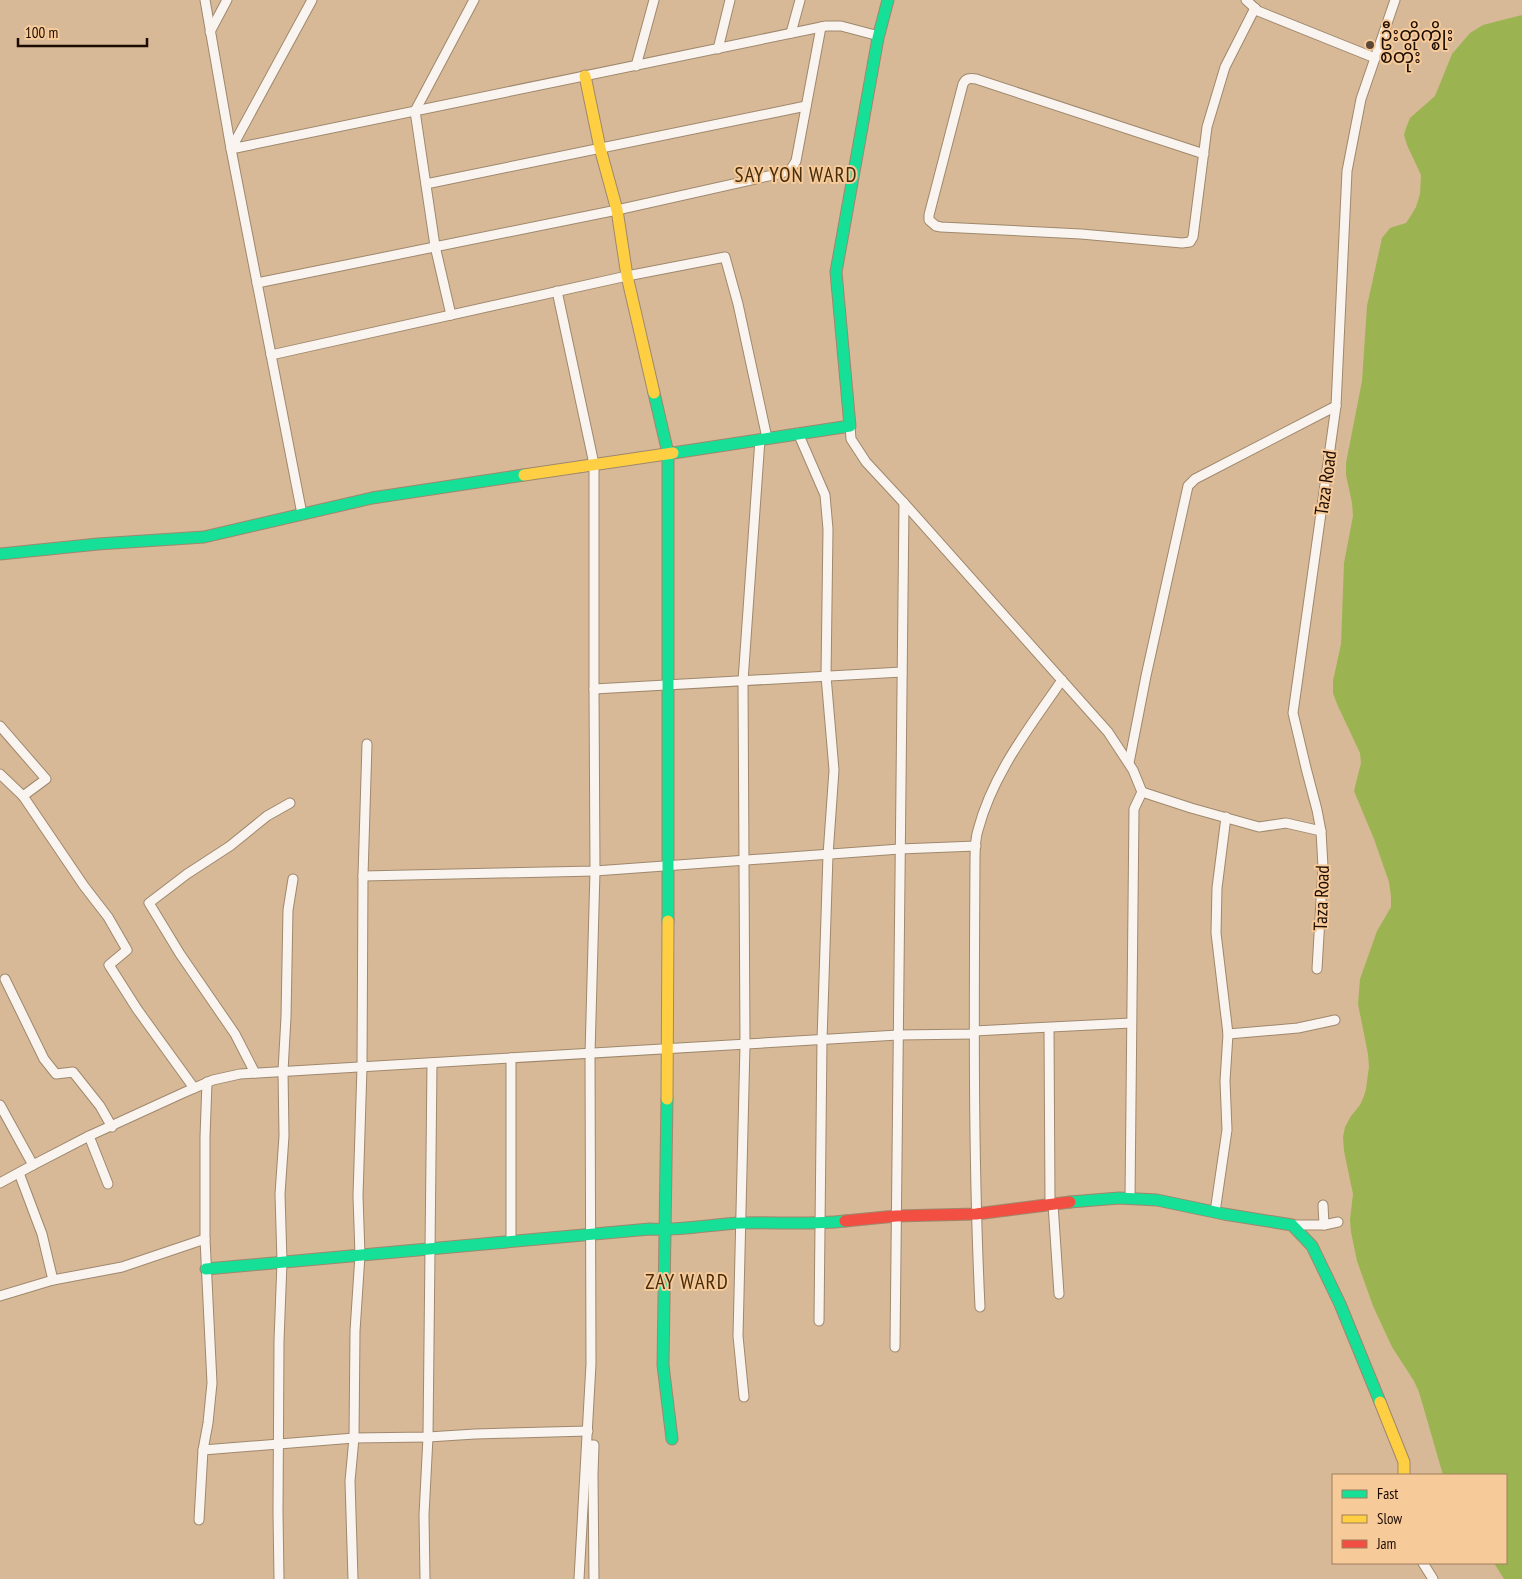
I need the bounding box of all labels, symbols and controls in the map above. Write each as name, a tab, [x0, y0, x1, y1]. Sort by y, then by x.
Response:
scale bar	[18, 15, 146, 47]
place label: ဦးတိုက္စိုး စတိုး	[1380, 20, 1453, 73]
text: 100 m	[25, 23, 58, 42]
marker: ဦးတိုက္စိုး စတိုး	[1364, 39, 1376, 51]
district label: SAY YON WARD	[734, 161, 858, 188]
street label: Taza Road	[1309, 449, 1341, 517]
street label: Taza Road	[1308, 865, 1334, 931]
district label: ZAY WARD	[645, 1268, 729, 1295]
legend	[1332, 1474, 1507, 1564]
text: Fast	[1377, 1484, 1398, 1503]
text: Slow	[1377, 1509, 1402, 1528]
text: Jam	[1376, 1534, 1396, 1553]

